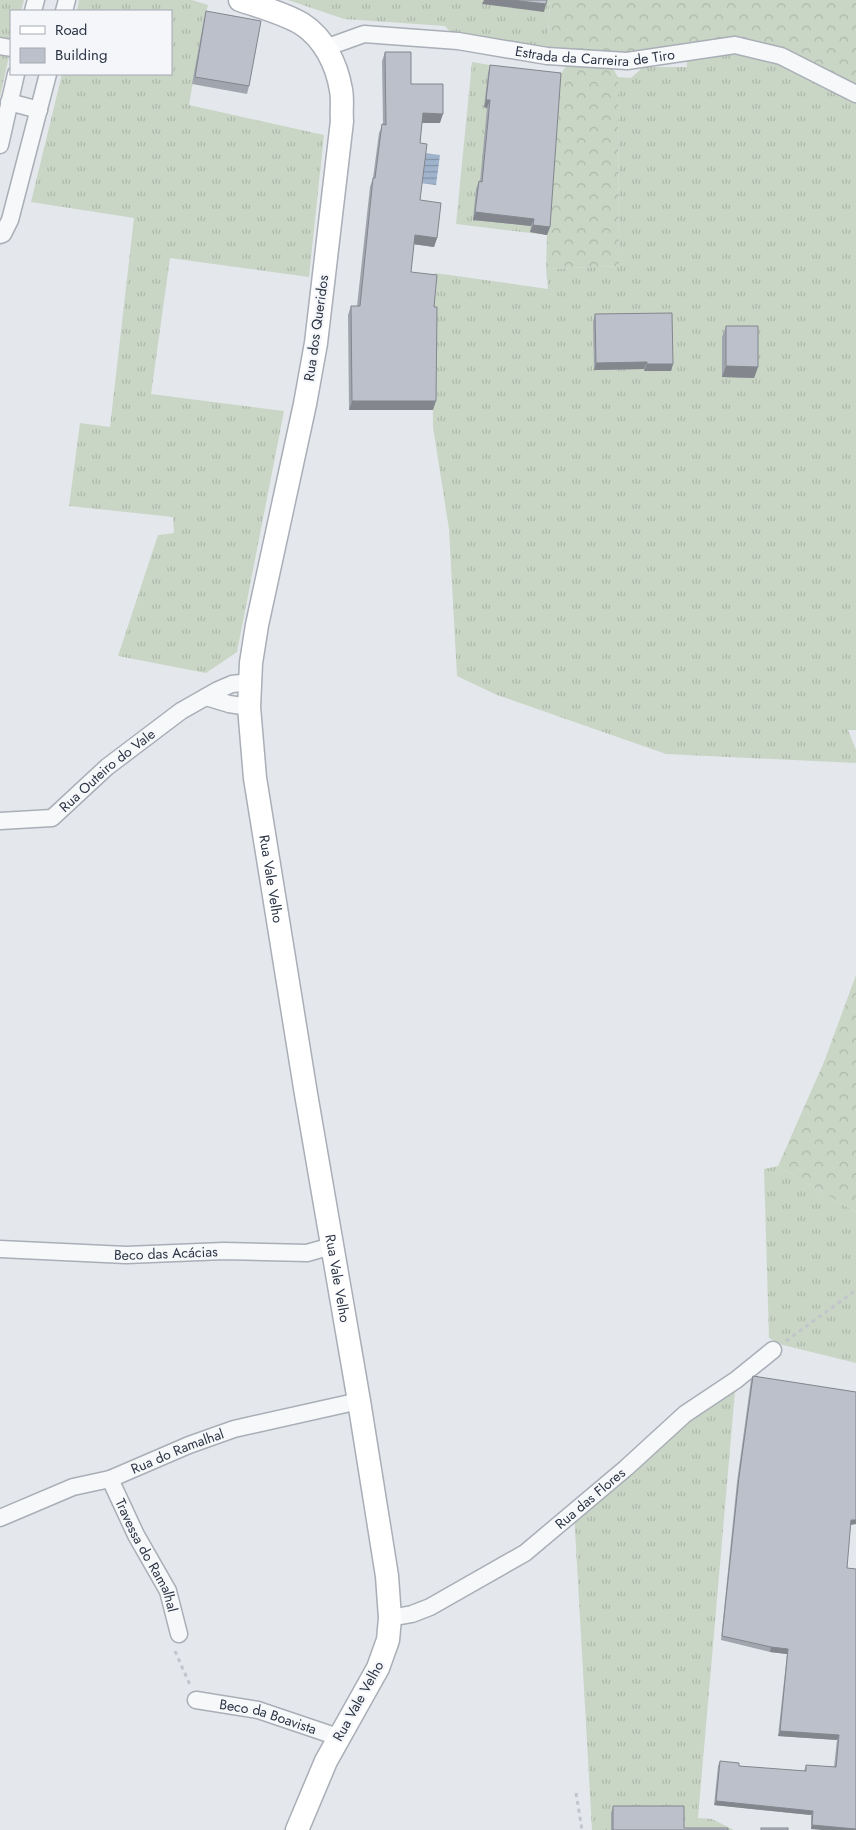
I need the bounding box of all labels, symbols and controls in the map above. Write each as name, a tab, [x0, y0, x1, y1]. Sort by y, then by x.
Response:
legend	[10, 10, 172, 75]
text: Road	[55, 19, 87, 41]
street label: Estrada da Carreira de Tiro	[514, 41, 676, 71]
text: Building	[55, 44, 107, 66]
street label: Rua dos Queridos	[299, 273, 333, 382]
street label: Rua Outeiro do Vale	[55, 724, 159, 817]
street label: Rua Vale Velho	[254, 833, 288, 925]
street label: Rua Vale Velho	[320, 1233, 355, 1324]
street label: Beco das Acácias	[114, 1241, 218, 1265]
street label: Rua do Ramalhal	[128, 1423, 226, 1479]
street label: Rua das Flores	[551, 1463, 630, 1534]
street label: Travessa do Ramalhal	[110, 1495, 183, 1614]
street label: Rua Vale Velho	[328, 1657, 388, 1745]
street label: Beco da Boavista	[218, 1694, 319, 1739]

